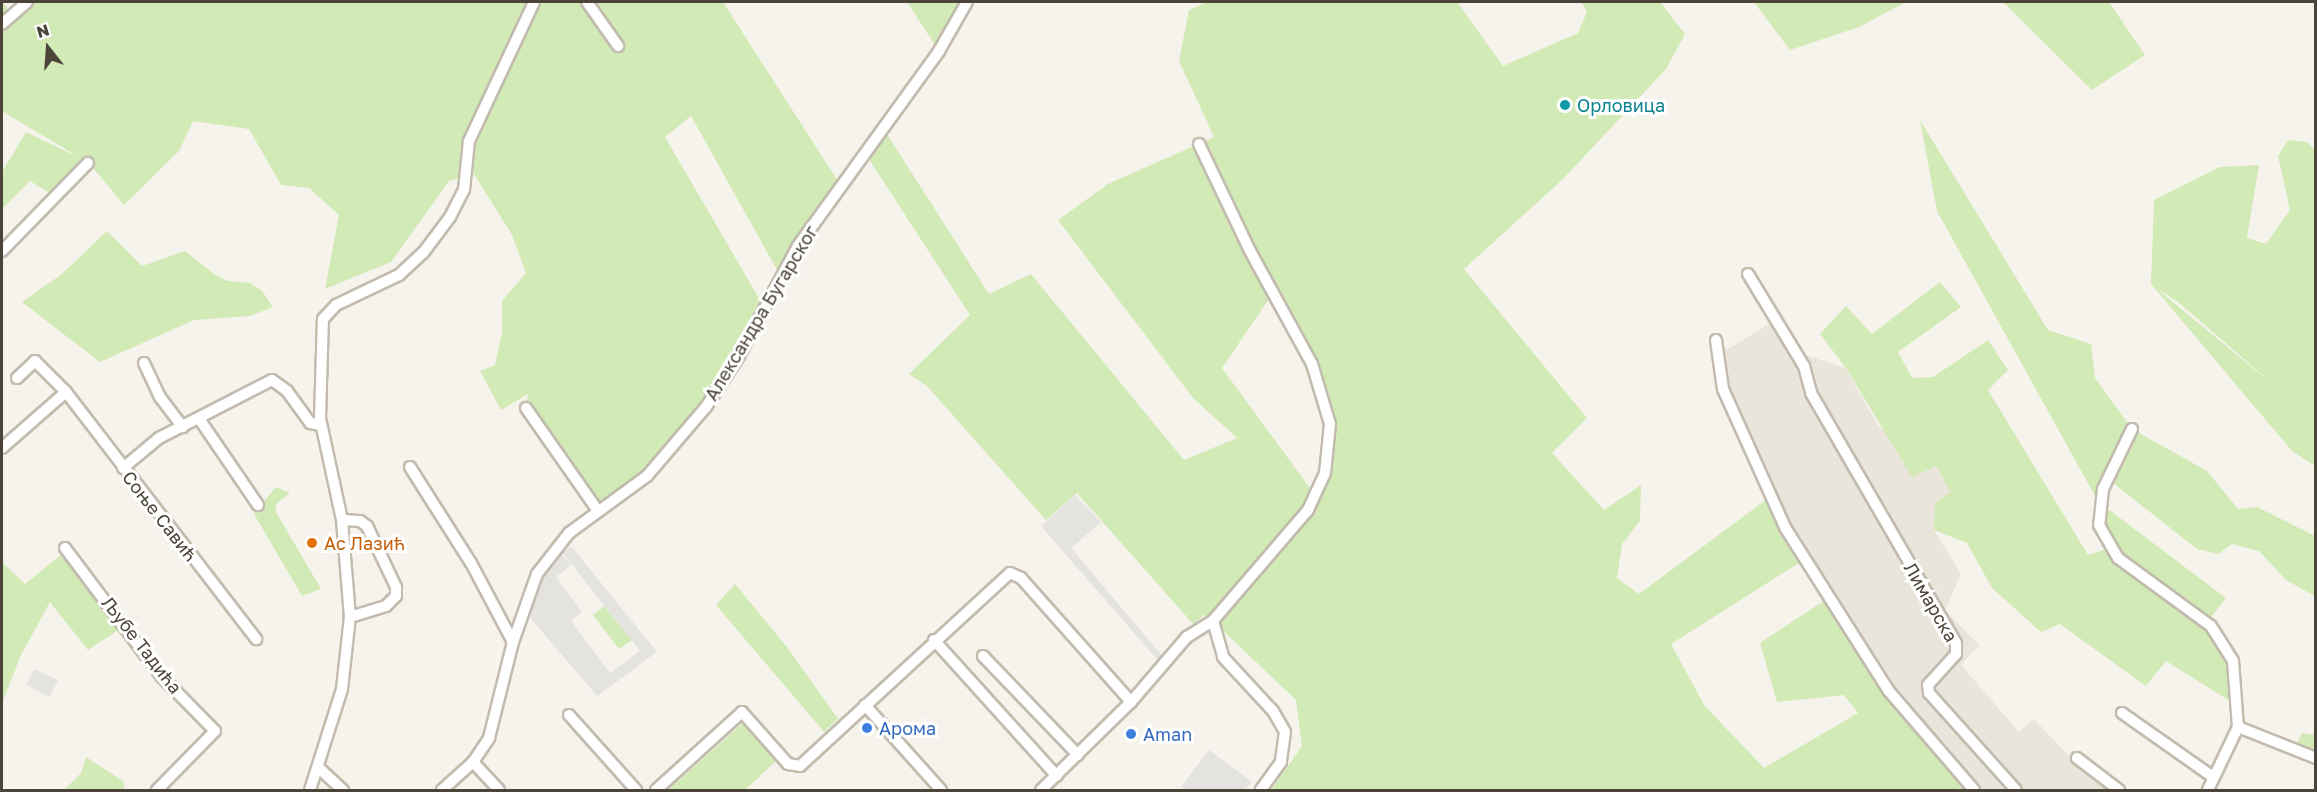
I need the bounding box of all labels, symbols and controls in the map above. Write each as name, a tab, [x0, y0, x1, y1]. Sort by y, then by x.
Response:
north arrow	[18, 18, 78, 78]
text: N	[34, 19, 51, 42]
place label: Орловица	[1577, 94, 1665, 116]
marker: Орловица	[1558, 98, 1572, 112]
street label: Александра Бугарског	[700, 221, 822, 405]
street label: Соње Савић	[118, 467, 202, 565]
place label: Ас Лазић	[324, 532, 405, 554]
marker: Ас Лазић	[305, 536, 319, 550]
street label: Лимарска	[1900, 558, 1962, 646]
street label: Љубе Тадића	[98, 592, 186, 698]
place label: Арома	[879, 717, 936, 739]
marker: Арома	[860, 721, 874, 735]
place label: Aman	[1143, 723, 1192, 745]
marker: Aman	[1124, 727, 1138, 741]

